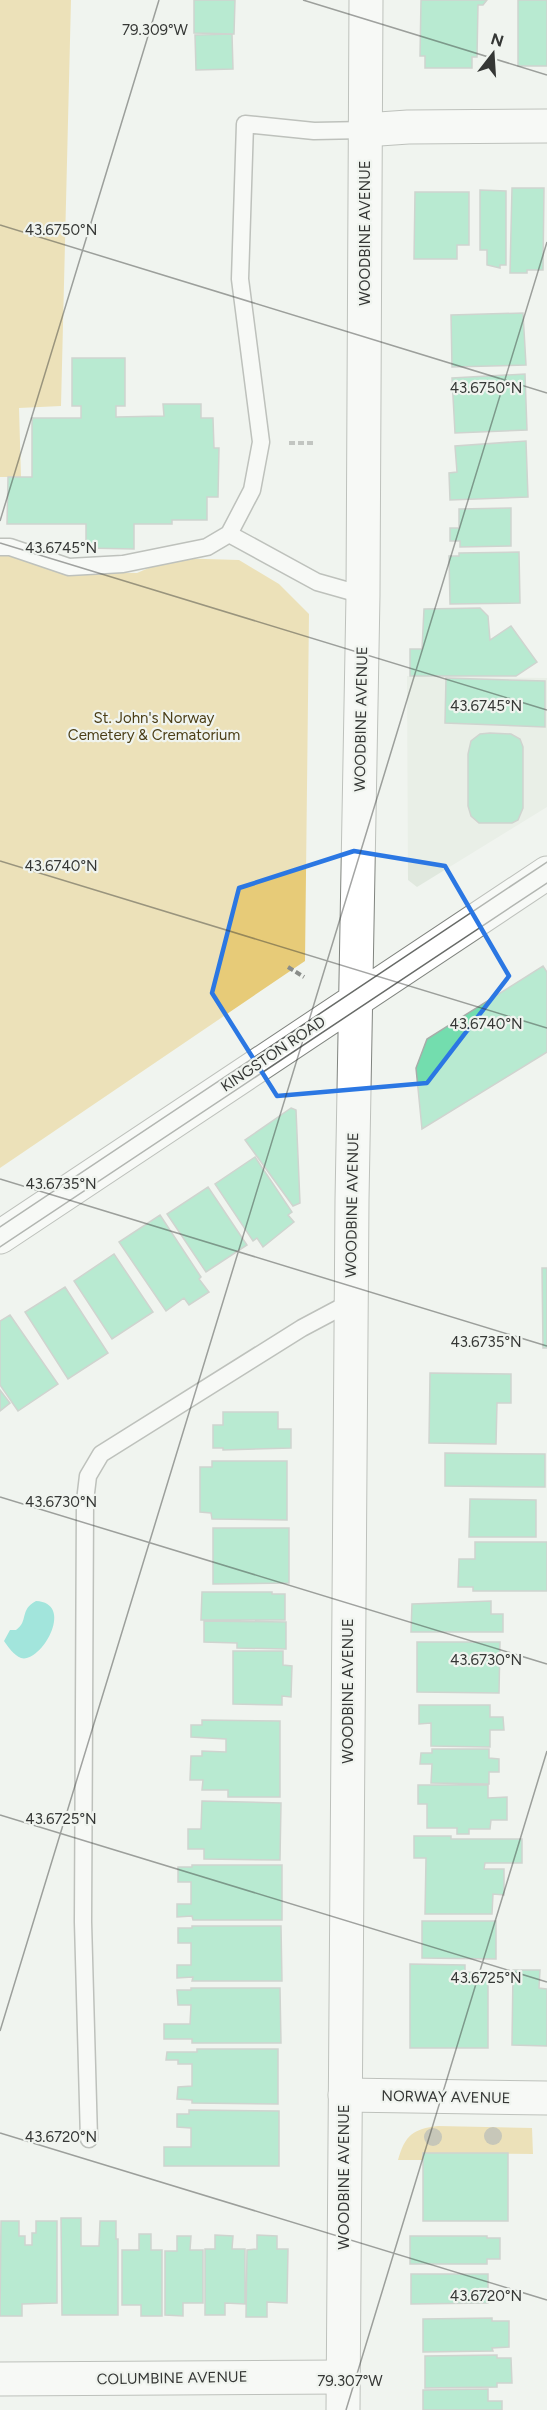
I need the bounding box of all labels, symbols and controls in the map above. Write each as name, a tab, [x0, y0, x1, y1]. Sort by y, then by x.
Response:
text: 79.309°W	[122, 21, 189, 39]
north arrow	[463, 24, 523, 84]
text: N	[489, 29, 506, 51]
street label: WOODBINE AVENUE	[356, 160, 374, 306]
text: 43.6750°N	[25, 221, 97, 239]
text: 43.6750°N	[450, 379, 522, 397]
text: 43.6745°N	[25, 539, 97, 557]
street label: WOODBINE AVENUE	[351, 646, 371, 792]
text: 43.6745°N	[450, 697, 522, 715]
park label: St. John's Norway Cemetery & Crematorium	[68, 709, 240, 744]
text: 43.6740°N	[24, 857, 98, 875]
street label: KINGSTON ROAD	[217, 1012, 329, 1096]
text: 43.6740°N	[449, 1015, 523, 1033]
street label: WOODBINE AVENUE	[342, 1132, 362, 1278]
text: 43.6735°N	[25, 1175, 97, 1193]
text: 43.6735°N	[450, 1333, 522, 1351]
text: 43.6730°N	[25, 1493, 97, 1511]
street label: WOODBINE AVENUE	[339, 1618, 357, 1764]
text: 43.6730°N	[450, 1651, 522, 1669]
text: 43.6725°N	[25, 1810, 97, 1828]
text: 43.6725°N	[450, 1969, 522, 1987]
street label: NORWAY AVENUE	[381, 2087, 511, 2107]
street label: WOODBINE AVENUE	[335, 2104, 353, 2250]
text: 43.6720°N	[25, 2128, 97, 2146]
text: 43.6720°N	[450, 2287, 522, 2305]
street label: COLUMBINE AVENUE	[96, 2368, 248, 2388]
text: 79.307°W	[317, 2372, 383, 2390]

